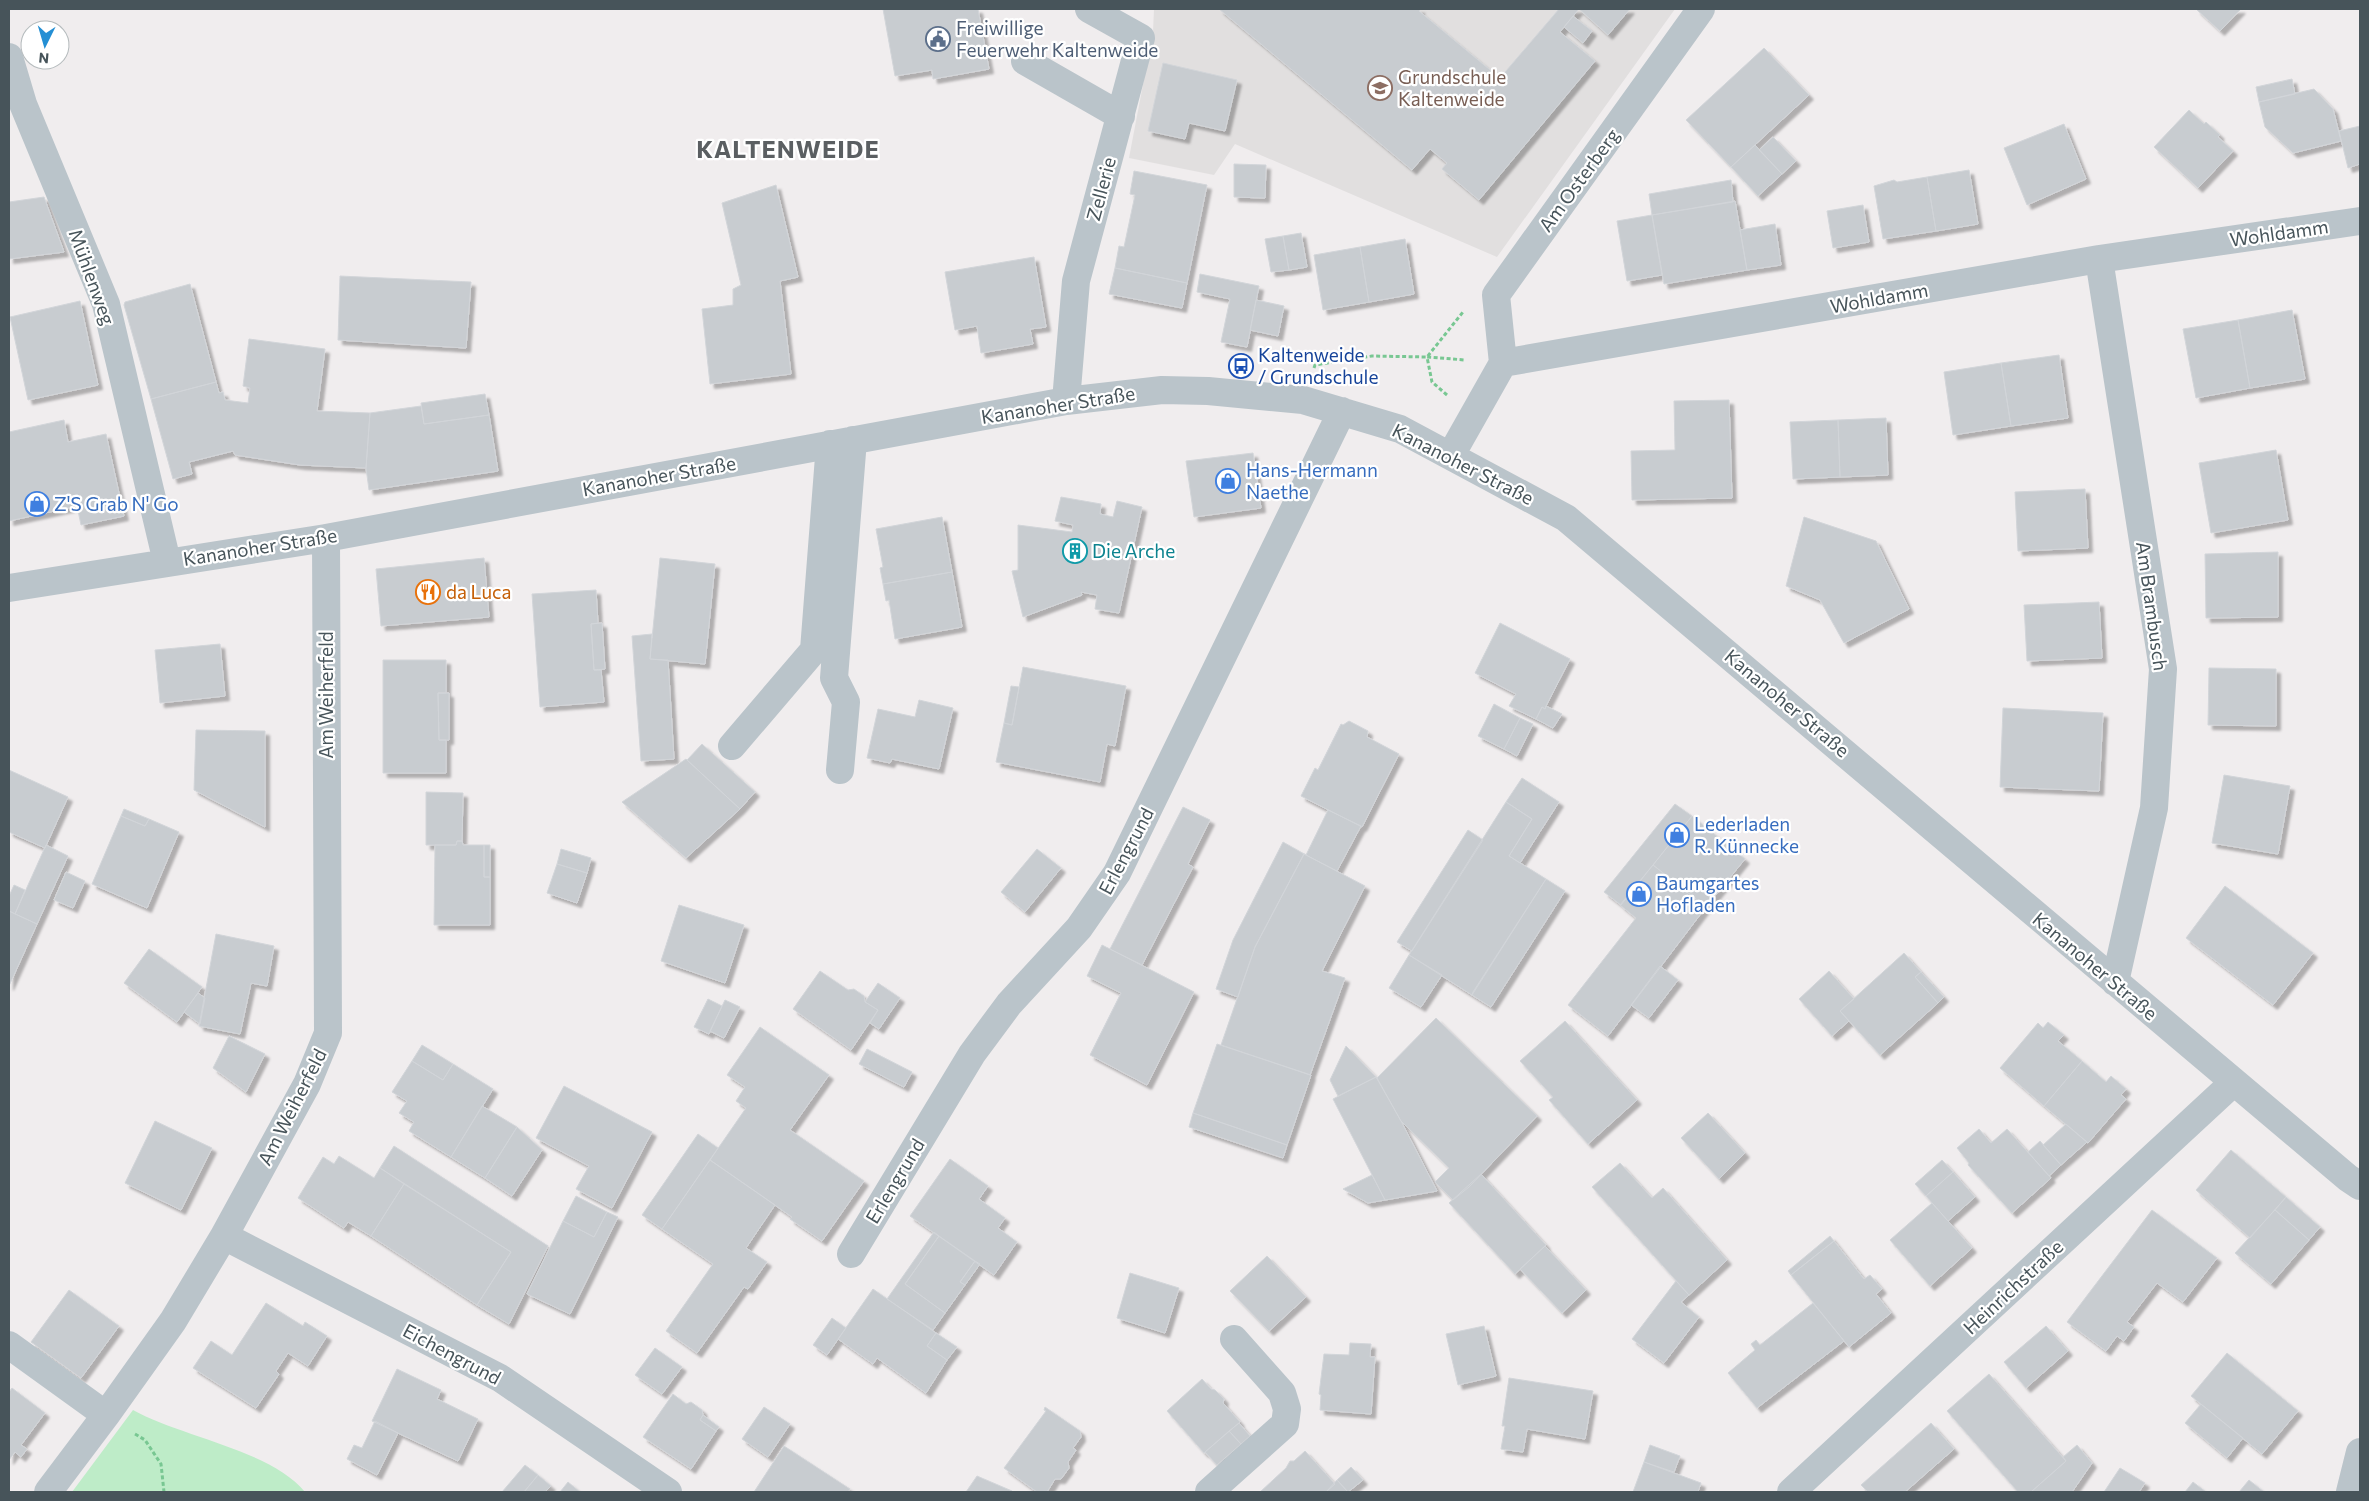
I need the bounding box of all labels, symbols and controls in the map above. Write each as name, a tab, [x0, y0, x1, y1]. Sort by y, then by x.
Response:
place label: Freiwillige Feuerwehr Kaltenweide	[956, 16, 1158, 61]
north arrow	[20, 20, 70, 70]
public building icon: Freiwillige Feuerwehr Kaltenweide	[925, 26, 951, 52]
text: N	[38, 50, 50, 67]
place label: Grundschule Kaltenweide	[1398, 65, 1506, 110]
school or university icon: Grundschule Kaltenweide	[1367, 75, 1393, 101]
street label: Am Osterberg	[1533, 124, 1624, 236]
district label: KALTENWEIDE	[696, 134, 880, 163]
street label: Zellerie	[1081, 155, 1120, 223]
street label: Wohldamm	[2228, 214, 2330, 251]
street label: Mühlenweg	[65, 226, 120, 328]
street label: Wohldamm	[1828, 278, 1930, 317]
place label: Kaltenweide / Grundschule	[1258, 343, 1378, 388]
bus stop icon: Kaltenweide / Grundschule	[1228, 353, 1254, 379]
street label: Kananoher Straße	[979, 381, 1137, 428]
street label: Kananoher Straße	[1389, 418, 1538, 509]
street label: Kananoher Straße	[580, 451, 737, 500]
place label: Hans-Hermann Naethe	[1246, 458, 1378, 503]
shop icon: Hans-Hermann Naethe	[1215, 468, 1241, 494]
shop icon: Z'S Grab N' Go	[24, 491, 50, 517]
place label: Z'S Grab N' Go	[54, 492, 179, 515]
street label: Kananoher Straße	[181, 523, 339, 570]
building icon: Die Arche	[1062, 538, 1088, 564]
place label: Die Arche	[1092, 539, 1175, 562]
street label: Am Brambusch	[2132, 540, 2173, 672]
restaurant icon: da Luca	[415, 579, 441, 605]
place label: da Luca	[446, 580, 511, 603]
street label: Am Weiherfeld	[314, 631, 337, 759]
street label: Kananoher Straße	[1720, 644, 1854, 761]
street label: Erlengrund	[1093, 803, 1158, 898]
place label: Lederladen R. Künnecke	[1694, 812, 1799, 857]
shop icon: Lederladen R. Künnecke	[1664, 822, 1690, 848]
place label: Baumgartes Hofladen	[1656, 871, 1759, 916]
shop icon: Baumgartes Hofladen	[1626, 881, 1652, 907]
street label: Kananoher Straße	[2028, 907, 2162, 1024]
street label: Am Weiherfeld	[252, 1045, 331, 1169]
street label: Erlengrund	[860, 1134, 929, 1227]
street label: Heinrichstraße	[1958, 1235, 2067, 1339]
street label: Eichengrund	[399, 1318, 505, 1389]

